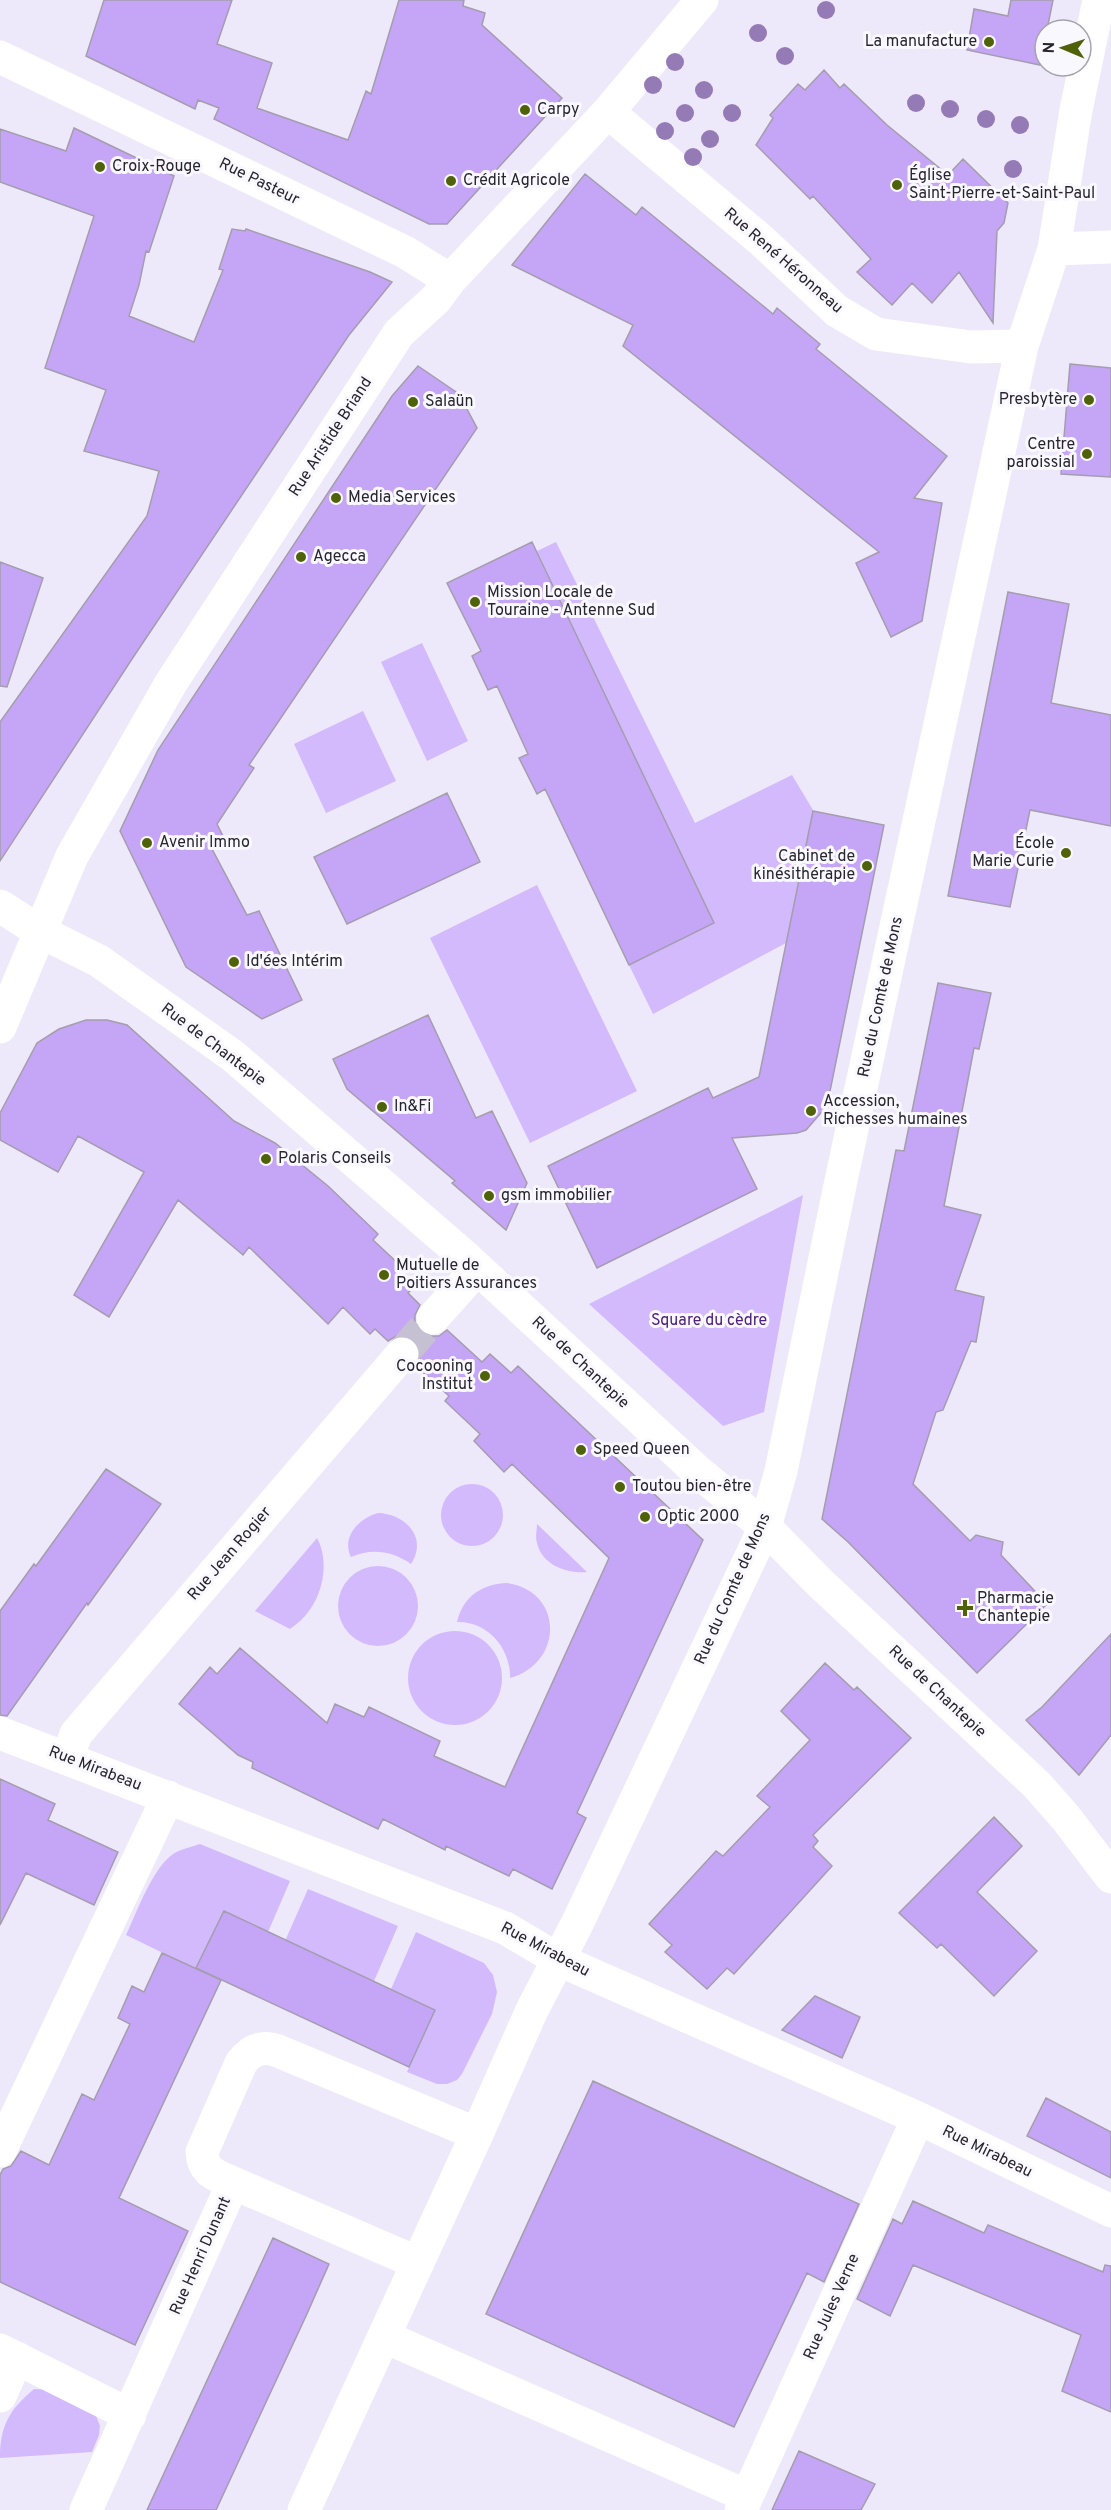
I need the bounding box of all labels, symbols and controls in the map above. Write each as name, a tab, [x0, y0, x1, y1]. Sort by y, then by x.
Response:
north arrow	[1033, 18, 1093, 78]
place label: La manufacture	[865, 32, 977, 52]
marker: La manufacture	[982, 35, 996, 49]
text: N	[1040, 41, 1060, 54]
place label: Carpy	[537, 100, 580, 120]
marker: Carpy	[518, 103, 532, 117]
street label: Rue Pasteur	[215, 154, 303, 210]
place label: Croix-Rouge	[112, 157, 201, 177]
marker: Croix-Rouge	[93, 160, 107, 174]
place label: Église Saint-Pierre-et-Saint-Paul	[909, 164, 1095, 204]
place label: Crédit Agricole	[463, 171, 570, 191]
marker: Crédit Agricole	[444, 174, 458, 188]
marker: Église Saint-Pierre-et-Saint-Paul	[890, 178, 904, 192]
street label: Rue René Héronneau	[719, 204, 847, 318]
street label: Rue Aristide Briand	[285, 374, 377, 500]
place label: Presbytère	[999, 390, 1077, 410]
place label: Salaün	[425, 392, 474, 412]
marker: Presbytère	[1082, 393, 1096, 407]
marker: Salaün	[406, 395, 420, 409]
place label: Centre paroissial	[1007, 435, 1075, 473]
marker: Centre paroissial	[1080, 447, 1094, 461]
place label: Media Services	[348, 488, 456, 508]
marker: Media Services	[329, 491, 343, 505]
place label: Agecca	[313, 547, 366, 567]
marker: Agecca	[294, 550, 308, 564]
place label: Mission Locale de Touraine - Antenne Sud	[487, 583, 655, 621]
marker: Mission Locale de Touraine - Antenne Sud	[468, 595, 482, 609]
place label: École Marie Curie	[972, 832, 1054, 872]
place label: Avenir Immo	[159, 833, 250, 853]
marker: Avenir Immo	[140, 836, 154, 850]
marker: École Marie Curie	[1059, 846, 1073, 860]
place label: Cabinet de kinésithérapie	[753, 847, 855, 885]
marker: Cabinet de kinésithérapie	[860, 859, 874, 873]
street label: Rue du Comte de Mons	[854, 915, 908, 1079]
place label: Id'ées Intérim	[246, 952, 343, 972]
marker: Id'ées Intérim	[227, 955, 241, 969]
street label: Rue de Chantepie	[157, 999, 269, 1091]
place label: Accession, Richesses humaines	[823, 1092, 967, 1130]
place label: In&Fi	[394, 1097, 431, 1117]
marker: In&Fi	[375, 1100, 389, 1114]
marker: Accession, Richesses humaines	[804, 1104, 818, 1118]
place label: Polaris Conseils	[278, 1149, 391, 1169]
marker: Polaris Conseils	[259, 1152, 273, 1166]
place label: gsm immobilier	[501, 1186, 612, 1206]
marker: gsm immobilier	[482, 1189, 496, 1203]
place label: Mutuelle de Poitiers Assurances	[396, 1256, 537, 1294]
marker: Mutuelle de Poitiers Assurances	[377, 1268, 391, 1282]
park label: Square du cèdre	[651, 1311, 767, 1331]
street label: Rue de Chantepie	[527, 1313, 633, 1413]
place label: Cocooning Institut	[396, 1357, 473, 1395]
marker: Cocooning Institut	[478, 1369, 492, 1383]
place label: Speed Queen	[593, 1440, 690, 1460]
marker: Speed Queen	[574, 1443, 588, 1457]
place label: Toutou bien-être	[632, 1477, 751, 1497]
marker: Toutou bien-être	[613, 1480, 627, 1494]
street label: Rue Jean Rogier	[184, 1503, 276, 1605]
place label: Optic 2000	[657, 1507, 740, 1527]
marker: Optic 2000	[638, 1510, 652, 1524]
street label: Rue du Comte de Mons	[691, 1510, 775, 1668]
place label: Pharmacie Chantepie	[977, 1589, 1054, 1627]
marker: Pharmacie Chantepie	[958, 1601, 972, 1615]
street label: Rue de Chantepie	[884, 1642, 990, 1742]
street label: Rue Mirabeau	[46, 1742, 144, 1796]
street label: Rue Mirabeau	[497, 1918, 593, 1982]
street label: Rue Mirabeau	[939, 2121, 1035, 2183]
street label: Rue Henri Dunant	[166, 2194, 236, 2318]
street label: Rue Jules Verne	[800, 2251, 864, 2363]

